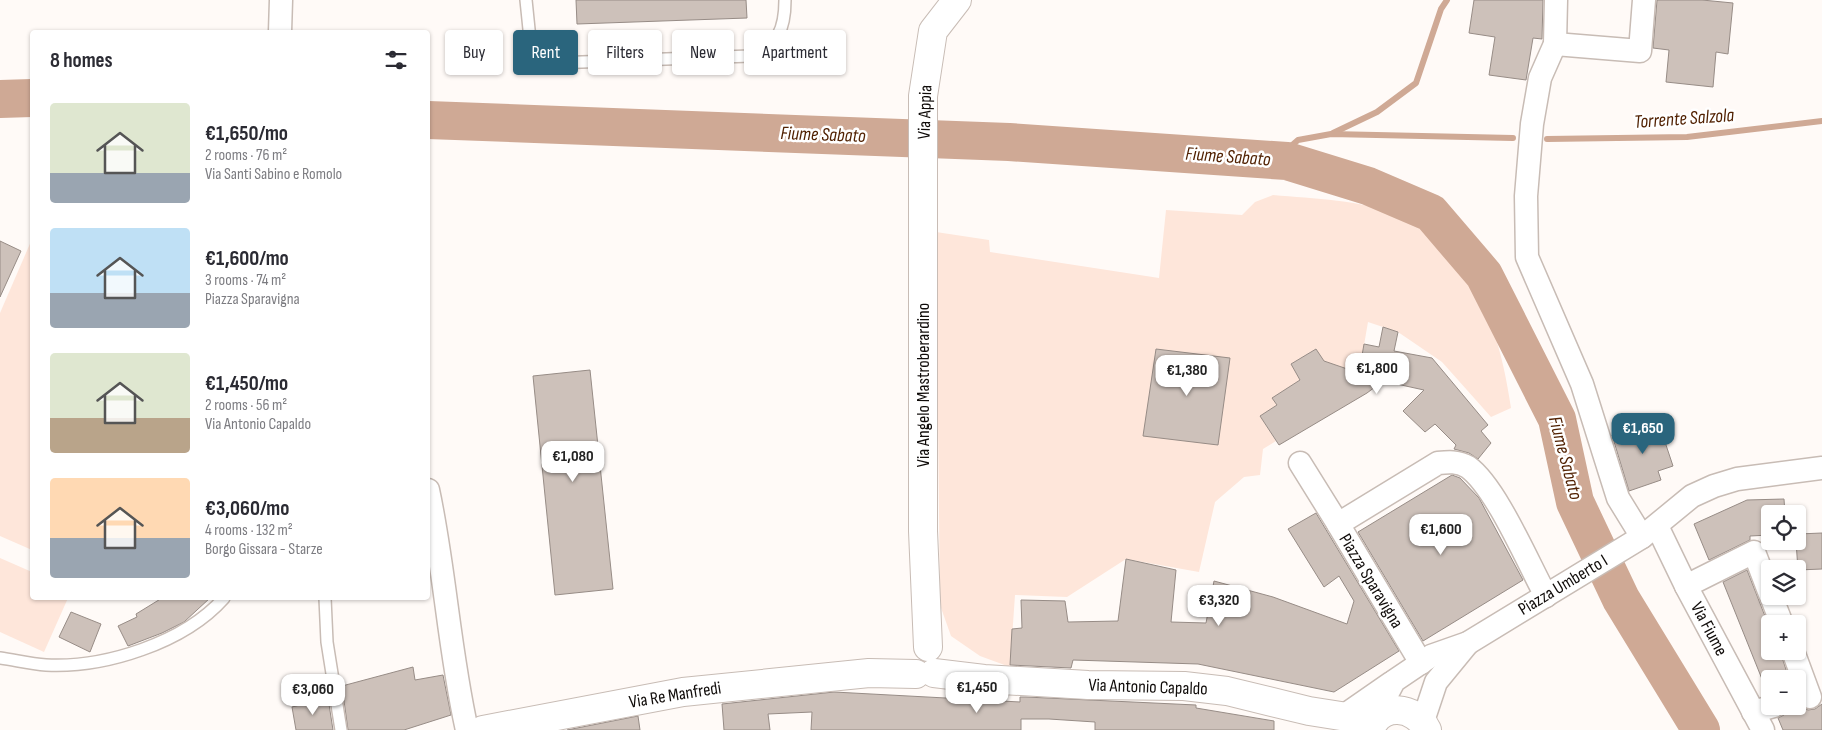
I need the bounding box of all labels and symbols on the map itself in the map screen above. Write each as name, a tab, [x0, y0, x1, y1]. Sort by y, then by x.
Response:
street label: Via Appia	[914, 84, 936, 140]
water label: Torrente Salzola	[1633, 104, 1735, 134]
water label: Fiume Sabato	[780, 122, 866, 148]
water label: Fiume Sabato	[1185, 143, 1272, 171]
street label: Via Angelo Mastroberardino	[913, 303, 934, 467]
pin: €1,800	[1336, 352, 1418, 395]
pin: €1,380	[1146, 354, 1228, 397]
pin: €1,650	[1602, 412, 1684, 455]
water label: Fiume Sabato	[1543, 414, 1587, 502]
pin: €1,080	[532, 440, 614, 483]
pin: €1,600	[1400, 514, 1482, 556]
street label: Piazza Sparavigna	[1335, 530, 1407, 632]
street label: Piazza Umberto I	[1515, 550, 1611, 620]
pin: €3,320	[1178, 584, 1260, 627]
street label: Via Fiume	[1686, 598, 1732, 660]
pin: €1,450	[936, 672, 1018, 714]
pin: €3,060	[272, 674, 354, 716]
street label: Via Antonio Capaldo	[1088, 674, 1208, 700]
street label: Via Re Manfredi	[627, 677, 723, 713]

